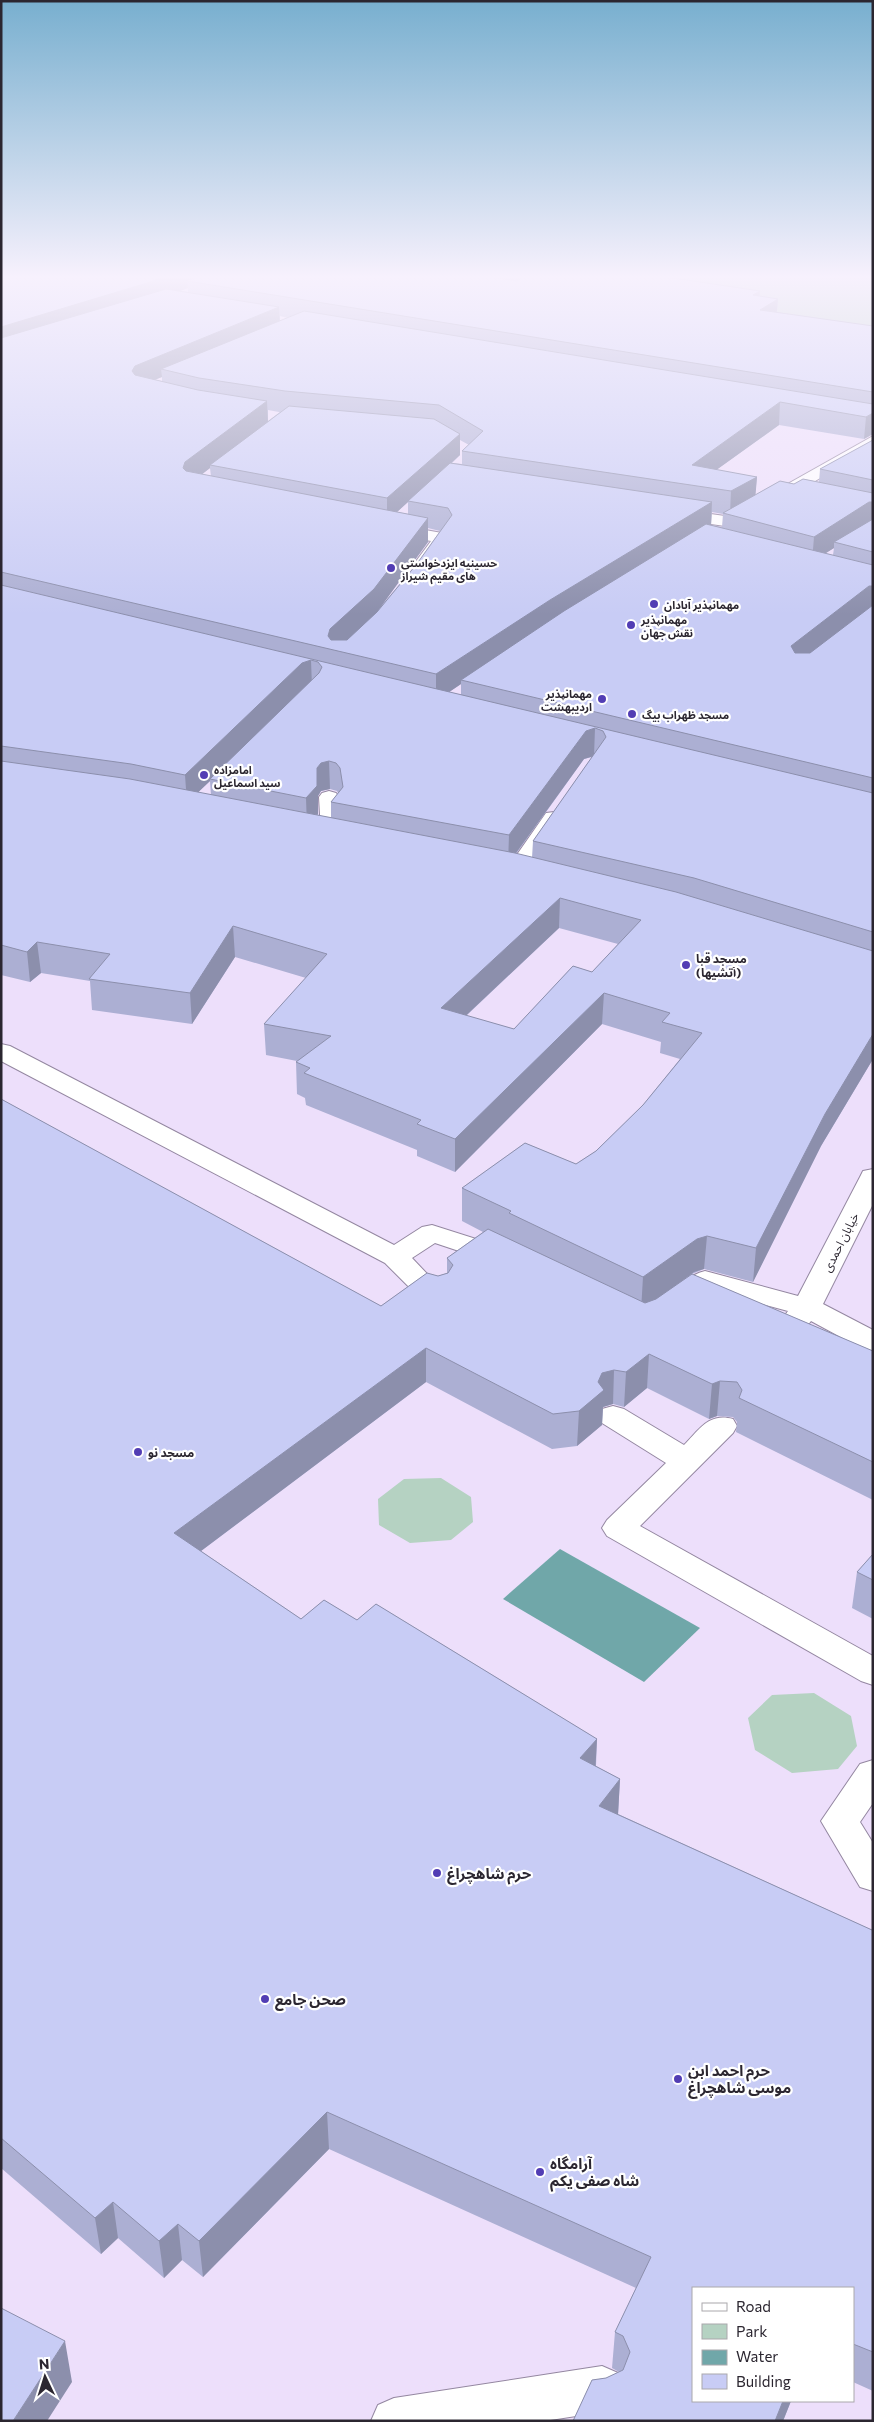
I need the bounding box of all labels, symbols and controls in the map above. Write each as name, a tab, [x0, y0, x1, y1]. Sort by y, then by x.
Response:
place label: حسینیه ایزدخواستی های مقیم شیراز	[400, 556, 497, 585]
marker: حسینیه ایزدخواستی های مقیم شیراز	[385, 562, 397, 574]
marker: مهمانپذیر آبادان	[648, 598, 660, 610]
place label: مهمانپذیر آبادان	[664, 598, 739, 612]
place label: مهمانپذیر نقش جهان	[640, 613, 693, 640]
marker: مهمانپذیر نقش جهان	[625, 619, 637, 631]
place label: مهمانپذیر اردیبهشت	[541, 687, 592, 714]
marker: مهمانپذیر اردیبهشت	[596, 693, 608, 705]
marker: مسجد ظهراب بیگ	[626, 708, 638, 720]
place label: مسجد ظهراب بیگ	[642, 708, 729, 722]
place label: امامزاده سید اسماعیل	[214, 763, 280, 790]
marker: امامزاده سید اسماعیل	[198, 769, 210, 781]
place label: مسجد قبا (آتشیها)	[696, 951, 747, 980]
marker: مسجد قبا (آتشیها)	[680, 959, 692, 971]
street label: خیابان احمدی	[819, 1210, 862, 1274]
place label: مسجد نو	[148, 1445, 194, 1460]
marker: مسجد نو	[132, 1446, 144, 1458]
place label: حرم شاهچراغ	[447, 1864, 532, 1885]
marker: حرم شاهچراغ	[431, 1867, 443, 1879]
place label: صحن جامع	[275, 1990, 346, 2011]
marker: صحن جامع	[259, 1993, 271, 2005]
place label: حرم احمد ابن موسی شاهچراغ	[688, 2061, 791, 2099]
marker: حرم احمد ابن موسی شاهچراغ	[672, 2073, 684, 2085]
place label: آرامگاه شاه صفی یکم	[550, 2154, 639, 2192]
marker: آرامگاه شاه صفی یکم	[534, 2166, 546, 2178]
legend	[692, 2287, 854, 2402]
text: Road	[736, 2297, 771, 2315]
text: Park	[736, 2322, 767, 2340]
text: Water	[736, 2347, 778, 2365]
north arrow	[20, 2352, 70, 2402]
text: N	[38, 2355, 50, 2372]
text: Building	[736, 2372, 791, 2390]

